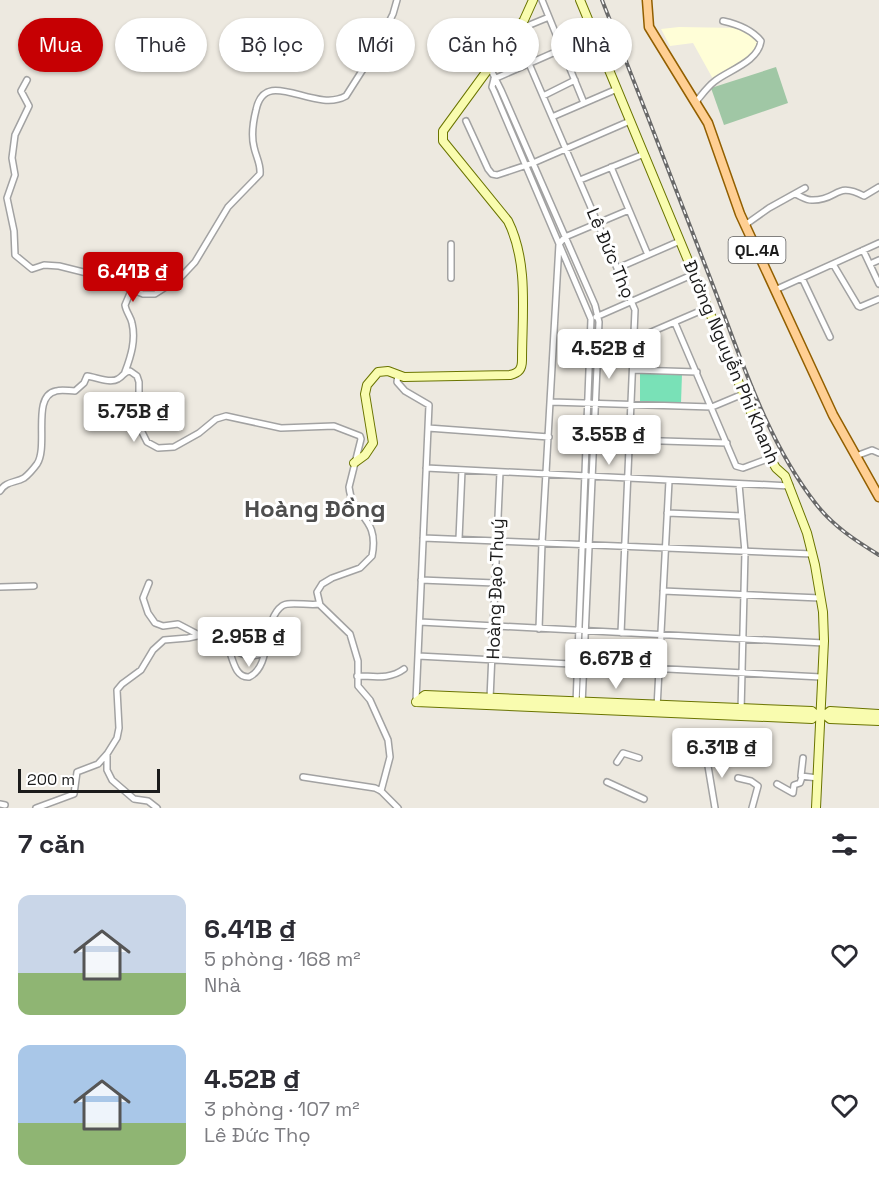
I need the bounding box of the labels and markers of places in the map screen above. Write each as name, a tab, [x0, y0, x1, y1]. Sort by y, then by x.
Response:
pin: 6.41B ₫	[78, 252, 188, 303]
pin: 4.52B ₫	[554, 329, 664, 380]
pin: 5.75B ₫	[79, 392, 189, 443]
pin: 3.55B ₫	[554, 415, 664, 466]
pin: 2.95B ₫	[194, 617, 304, 668]
pin: 6.67B ₫	[561, 639, 671, 690]
pin: 6.31B ₫	[667, 728, 777, 779]

